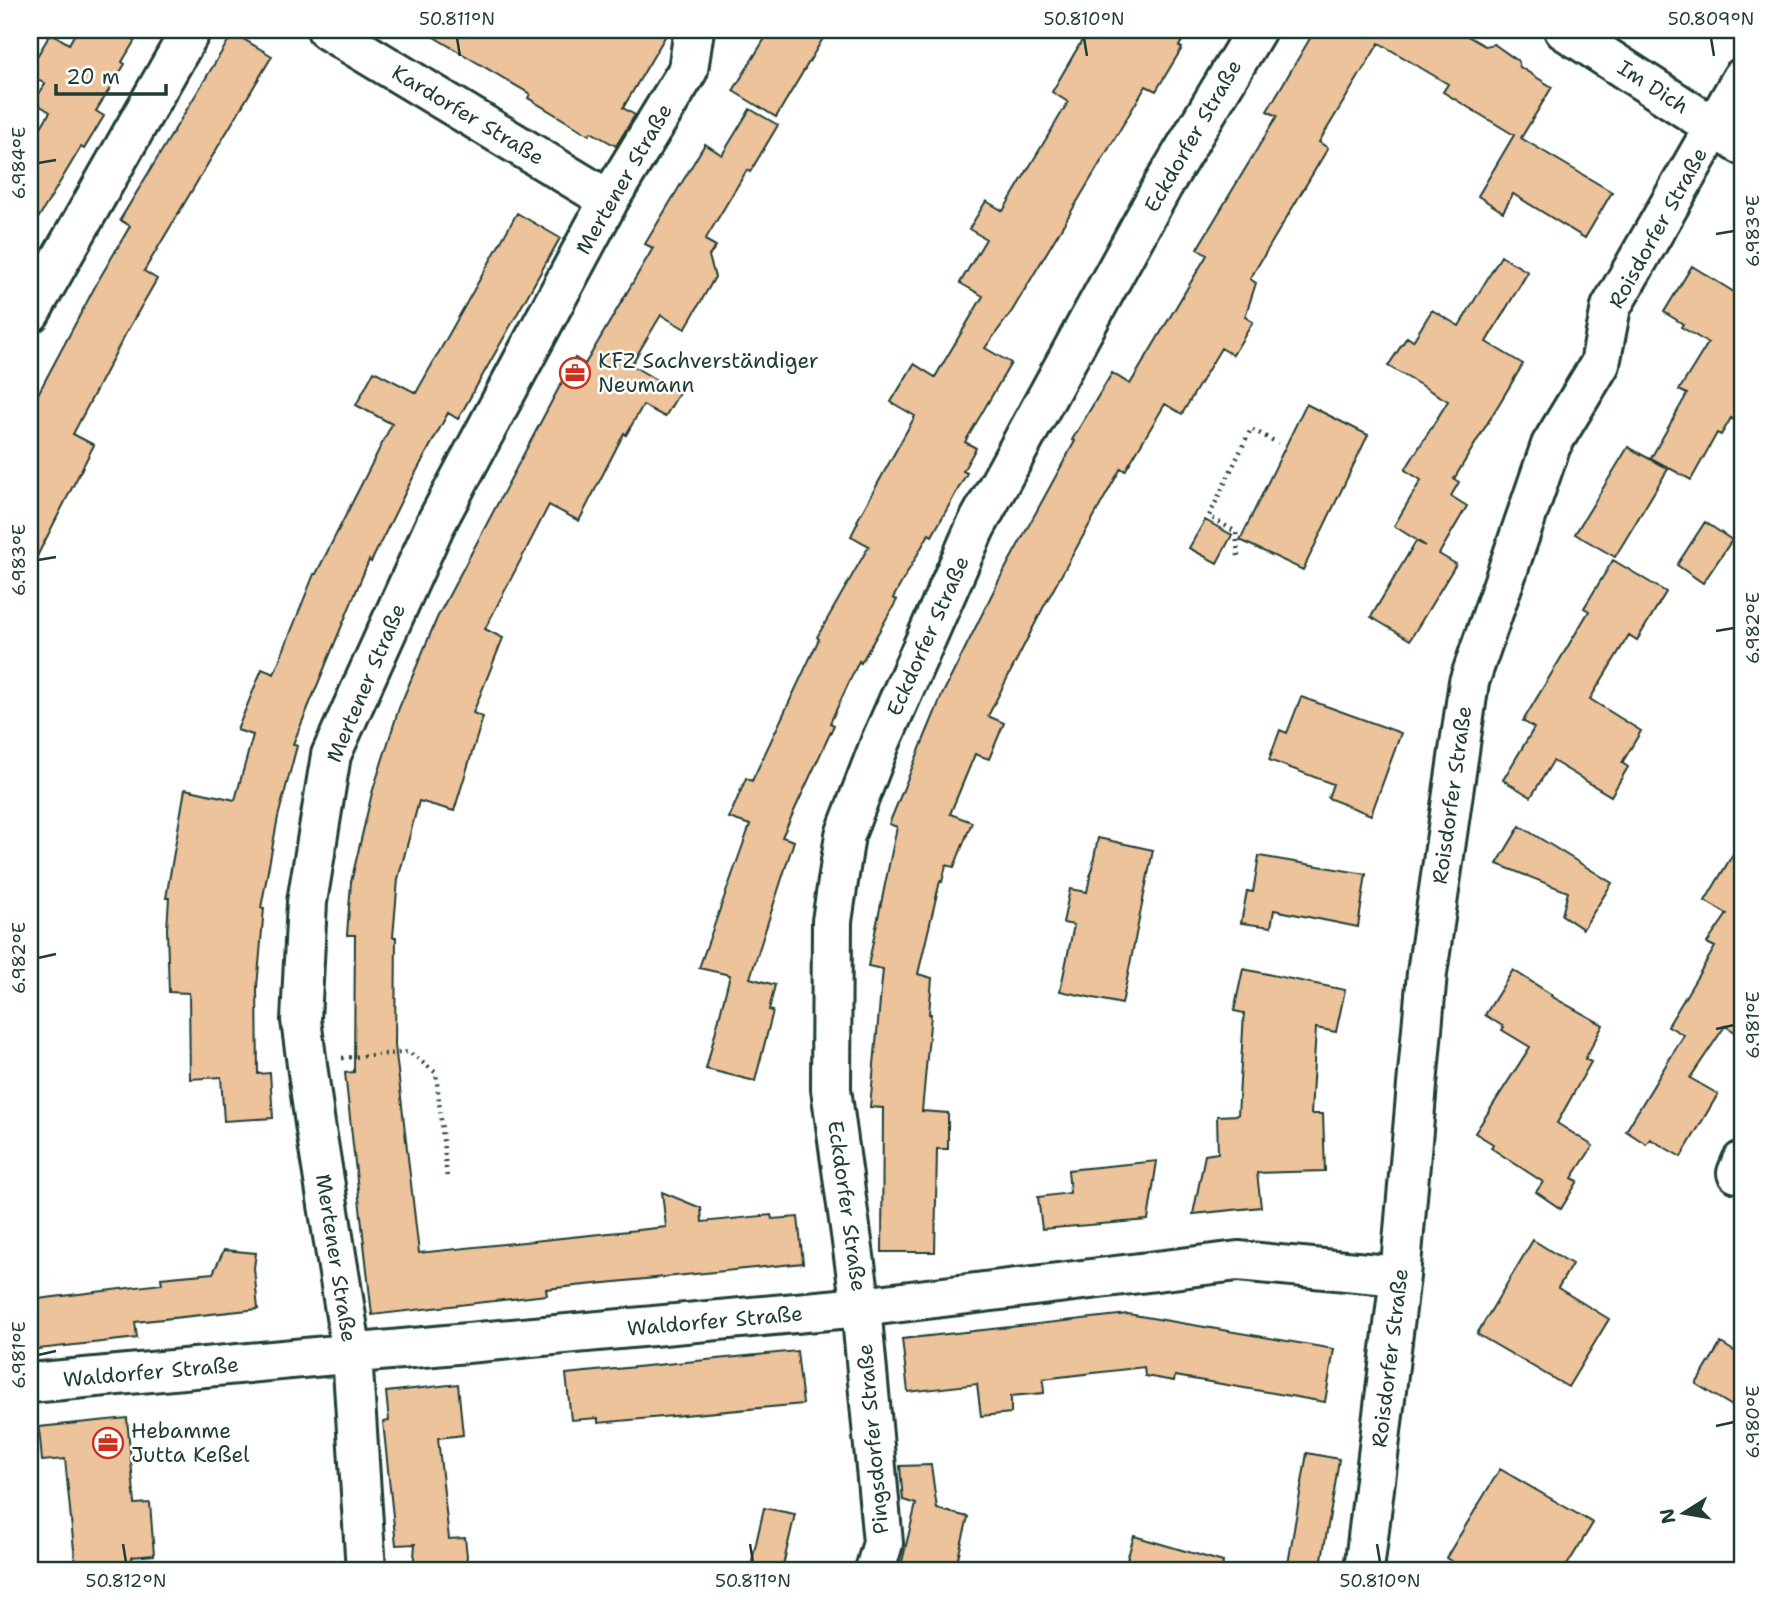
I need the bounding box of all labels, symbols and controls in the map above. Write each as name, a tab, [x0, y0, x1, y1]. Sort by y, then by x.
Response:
text: 50.811°N	[419, 7, 495, 31]
text: 50.810°N	[1043, 7, 1125, 31]
text: 50.809°N	[1668, 7, 1754, 31]
scale bar	[56, 52, 166, 96]
street label: Eckdorfer Straße	[1138, 54, 1248, 218]
street label: Im Dich	[1612, 54, 1694, 120]
street label: Kardorfer Straße	[387, 58, 549, 172]
text: 20 m	[66, 63, 120, 91]
street label: Mertener Straße	[569, 98, 679, 260]
text: 6.984°E	[7, 127, 31, 199]
street label: Roisdorfer Straße	[1602, 143, 1714, 313]
text: 6.983°E	[1741, 195, 1765, 267]
place label: KFZ Sachverständiger Neumann	[598, 347, 819, 399]
office icon: KFZ Sachverständiger Neumann	[558, 356, 592, 390]
text: 6.983°E	[7, 524, 31, 596]
street label: Eckdorfer Straße	[880, 552, 976, 720]
text: 6.982°E	[1741, 592, 1765, 664]
street label: Mertener Straße	[320, 599, 412, 767]
street label: Roisdorfer Straße	[1426, 704, 1478, 886]
text: 6.982°E	[7, 922, 31, 994]
text: 6.981°E	[1741, 991, 1765, 1059]
street label: Eckdorfer Straße	[821, 1119, 873, 1293]
street label: Mertener Straße	[309, 1172, 363, 1344]
street label: Roisdorfer Straße	[1365, 1267, 1415, 1449]
street label: Waldorfer Straße	[626, 1299, 804, 1343]
text: 6.981°E	[7, 1321, 31, 1389]
street label: Pingsdorfer Straße	[851, 1343, 895, 1535]
street label: Waldorfer Straße	[62, 1350, 240, 1394]
text: 6.980°E	[1741, 1386, 1765, 1458]
place label: Hebamme Jutta Keßel	[131, 1417, 250, 1469]
office icon: Hebamme Jutta Keßel	[91, 1426, 125, 1460]
north arrow	[1650, 1478, 1720, 1548]
text: N	[1654, 1506, 1682, 1526]
text: 50.812°N	[86, 1569, 166, 1593]
text: 50.811°N	[715, 1569, 791, 1593]
text: 50.810°N	[1339, 1569, 1421, 1593]

